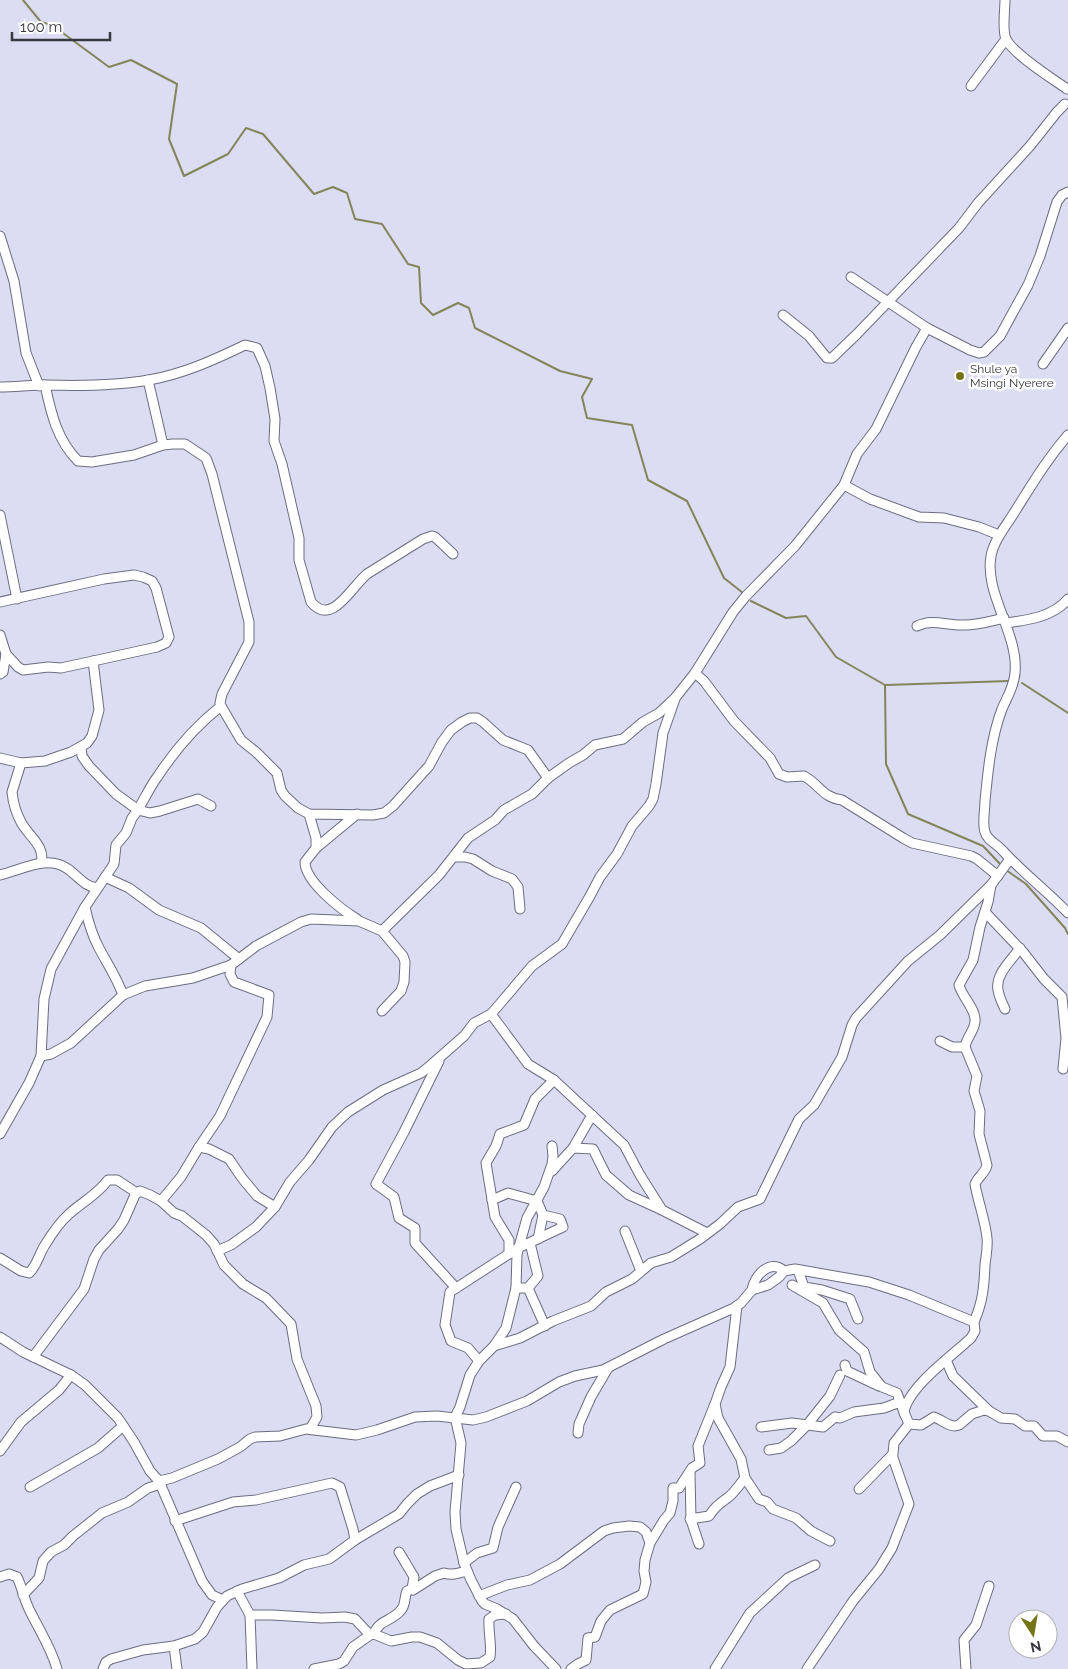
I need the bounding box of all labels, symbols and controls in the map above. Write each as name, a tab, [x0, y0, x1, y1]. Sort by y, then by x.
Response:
scale bar	[12, 10, 110, 42]
text: 100 m	[20, 18, 62, 36]
place label: Shule ya Msingi Nyerere	[970, 362, 1054, 390]
marker: Shule ya Msingi Nyerere	[954, 370, 966, 382]
north arrow	[1008, 1609, 1058, 1659]
text: N	[1029, 1638, 1043, 1656]

